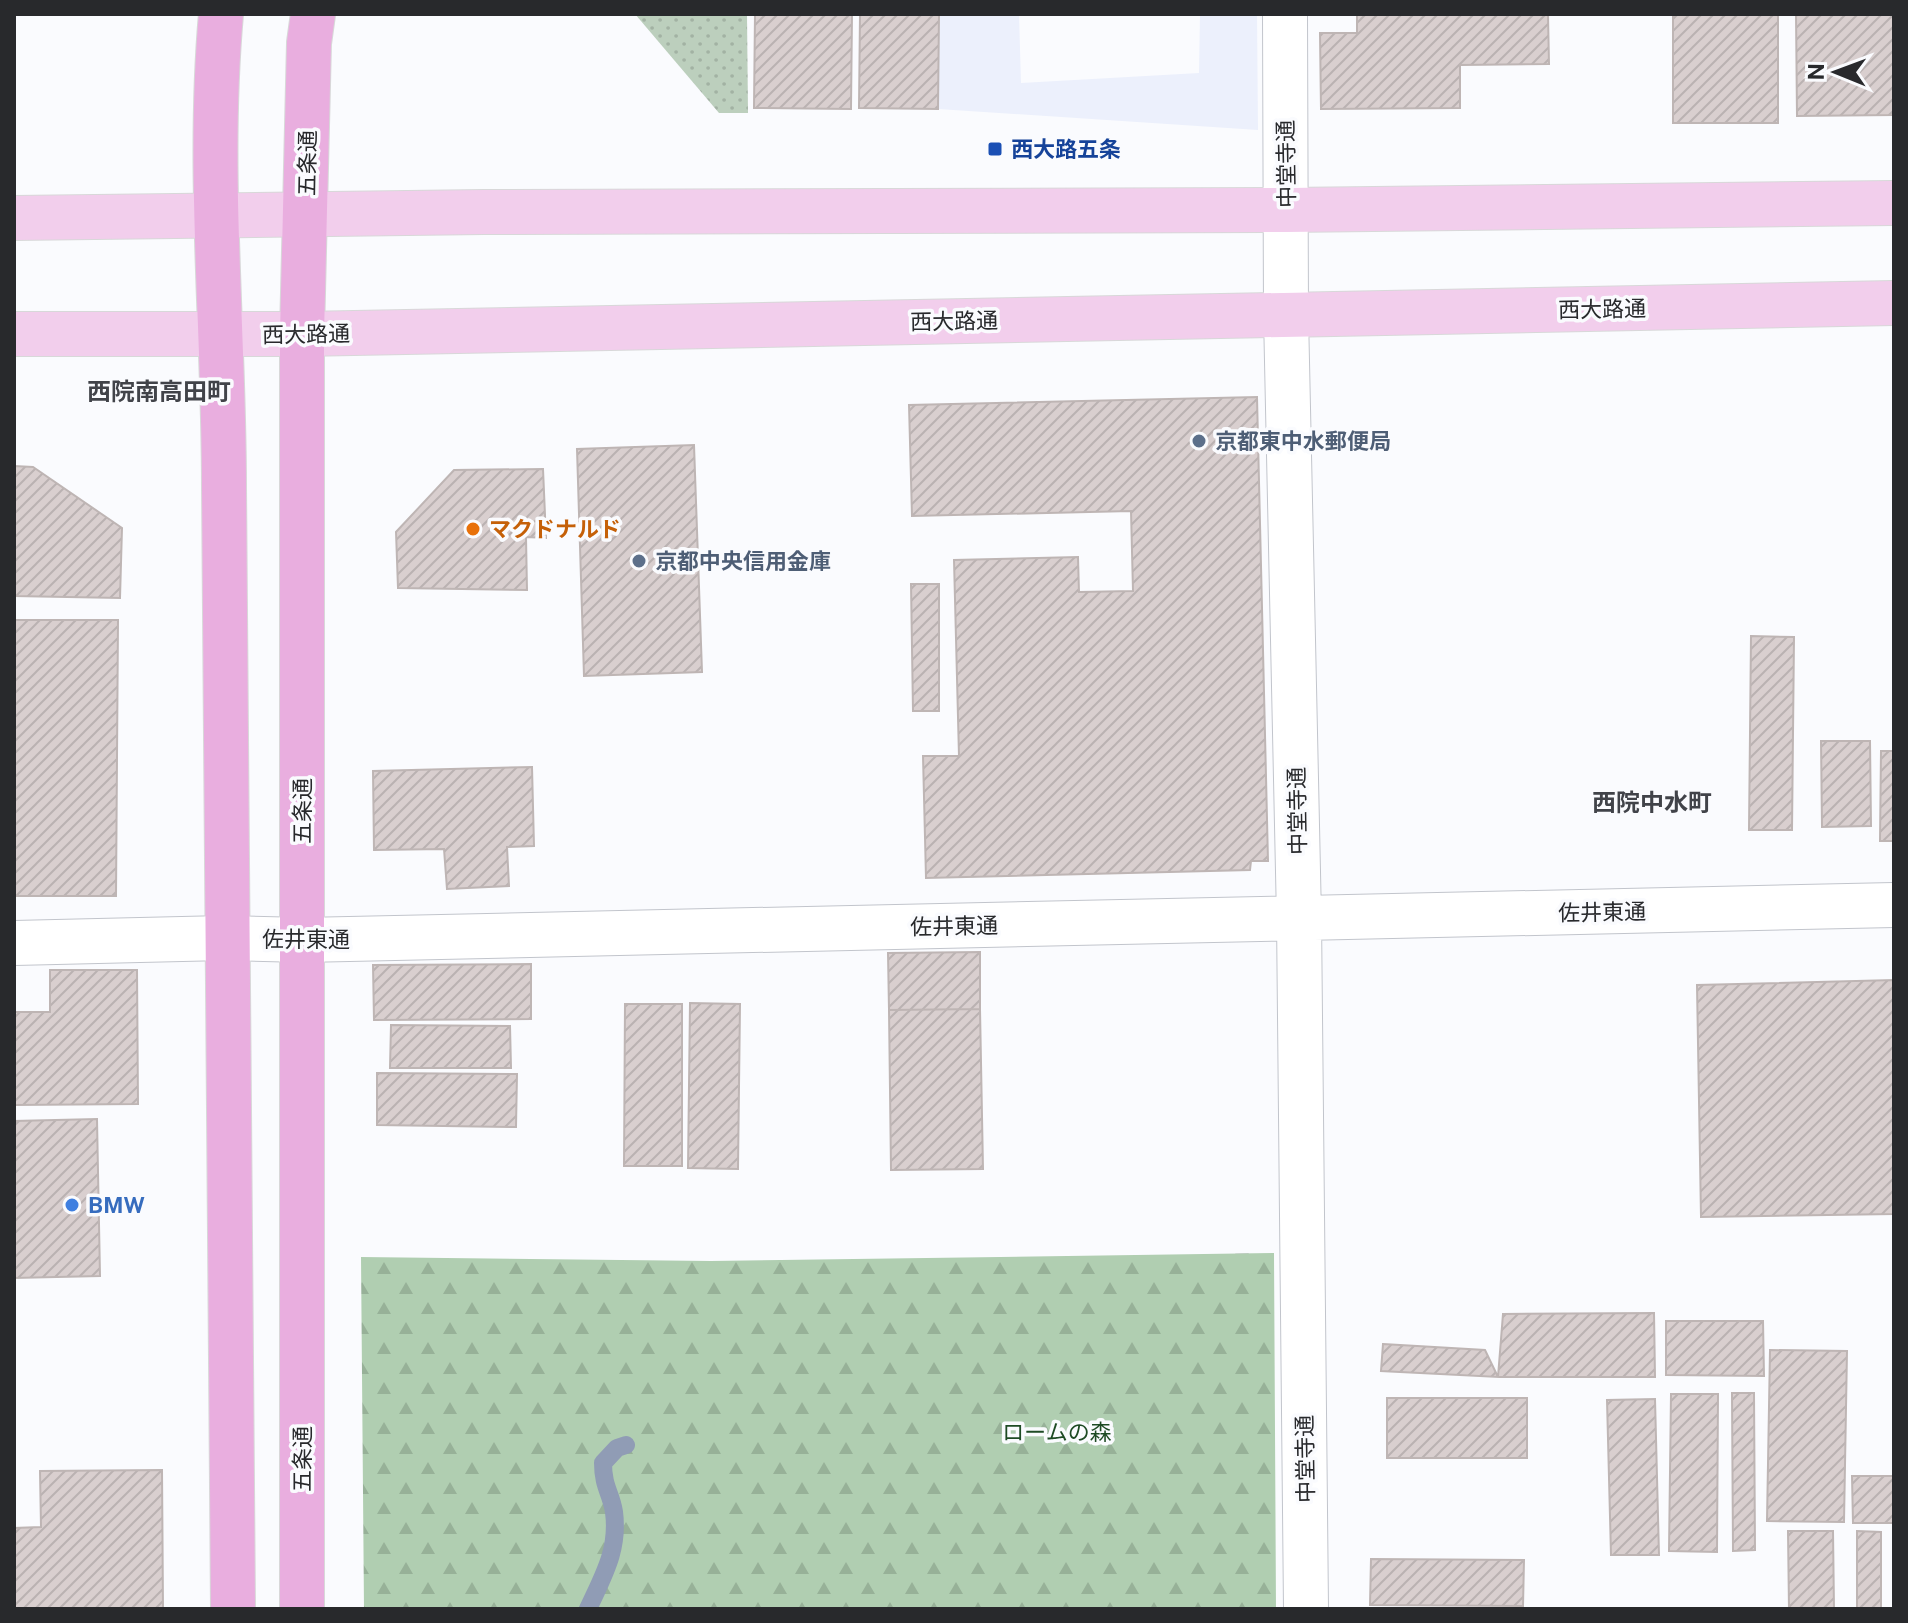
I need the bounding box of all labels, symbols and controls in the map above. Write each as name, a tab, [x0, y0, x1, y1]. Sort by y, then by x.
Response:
north arrow	[1796, 32, 1876, 112]
text: N	[1803, 63, 1829, 80]
street label: 中堂寺通	[1272, 120, 1300, 208]
street label: 五条通	[293, 130, 321, 196]
place label: 西大路五条	[1011, 136, 1121, 162]
marker: 西大路五条	[986, 140, 1004, 158]
street label: 西大路通	[1558, 295, 1646, 323]
street label: 西大路通	[910, 307, 998, 335]
street label: 西大路通	[262, 320, 350, 348]
district label: 西院南高田町	[87, 377, 231, 405]
place label: 京都東中水郵便局	[1215, 428, 1391, 454]
marker: 京都東中水郵便局	[1190, 432, 1208, 450]
place label: マクドナルド	[489, 516, 621, 542]
marker: マクドナルド	[464, 520, 482, 538]
place label: 京都中央信用金庫	[655, 548, 831, 574]
marker: 京都中央信用金庫	[630, 552, 648, 570]
street label: 中堂寺通	[1283, 767, 1311, 855]
street label: 五条通	[289, 778, 315, 844]
district label: 西院中水町	[1592, 788, 1712, 816]
street label: 佐井東通	[1558, 898, 1646, 926]
street label: 佐井東通	[910, 912, 998, 940]
street label: 佐井東通	[262, 926, 350, 952]
place label: BMW	[88, 1192, 145, 1218]
marker: BMW	[63, 1196, 81, 1214]
street label: 中堂寺通	[1291, 1415, 1319, 1503]
park label: ロームの森	[1002, 1419, 1112, 1445]
street label: 五条通	[289, 1426, 315, 1492]

